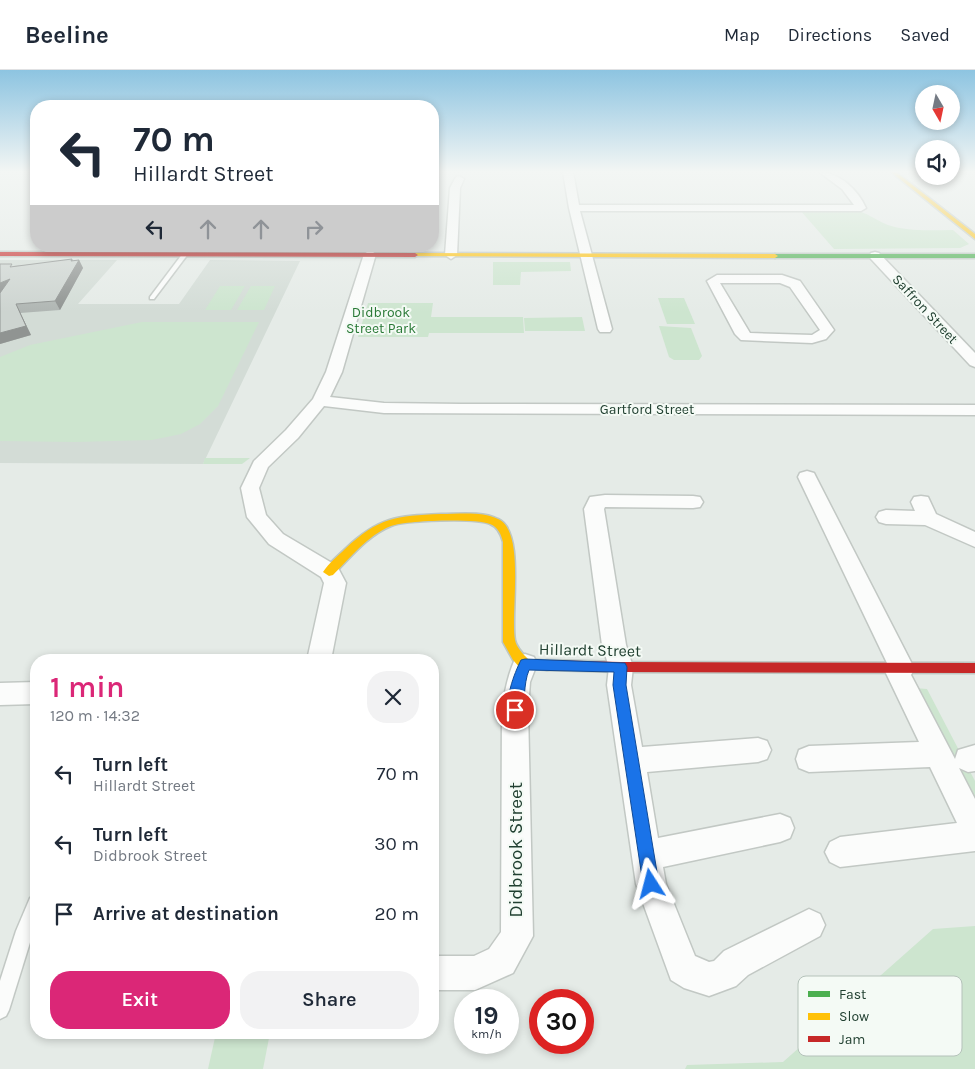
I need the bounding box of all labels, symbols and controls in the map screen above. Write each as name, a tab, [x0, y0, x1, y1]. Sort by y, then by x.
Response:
text: Beeline	[25, 21, 109, 49]
text: Map	[724, 24, 760, 46]
text: Directions	[788, 24, 872, 46]
text: Saved	[900, 24, 950, 46]
north arrow	[915, 85, 960, 130]
map controls	[915, 85, 960, 185]
text: 70 m	[133, 119, 215, 160]
icon: left	[50, 120, 115, 185]
button: sound	[915, 140, 960, 185]
text: Hillardt Street	[133, 161, 274, 187]
icon: left	[141, 215, 169, 243]
icon: ahead	[194, 215, 222, 243]
icon: ahead	[247, 215, 275, 243]
icon: right	[300, 215, 328, 243]
street label: Saffron Street	[889, 271, 961, 347]
park label: Didbrook Street Park	[346, 304, 416, 337]
street label: Gartford Street	[600, 401, 694, 418]
street label: Hillardt Street	[539, 640, 641, 660]
text: 1 min	[50, 669, 124, 705]
button: close	[367, 671, 419, 723]
pin	[494, 689, 536, 731]
icon: arrive	[501, 696, 529, 724]
text: 120 m · 14:32	[50, 706, 140, 725]
text: Turn left	[93, 754, 168, 776]
icon: left	[50, 760, 78, 788]
text: 70 m	[377, 763, 419, 785]
text: Hillardt Street	[93, 776, 195, 795]
street label: Didbrook Street	[505, 782, 527, 918]
text: Turn left	[93, 824, 168, 846]
icon: left	[50, 830, 78, 858]
text: 30 m	[374, 833, 419, 855]
text: Didbrook Street	[93, 846, 207, 865]
position arrow	[624, 857, 676, 909]
icon: arrive	[50, 900, 78, 928]
text: Arrive at destination	[93, 903, 279, 925]
text: 20 m	[374, 903, 419, 925]
button: Exit	[50, 971, 230, 1029]
button: Share	[240, 971, 419, 1029]
legend	[798, 976, 962, 1056]
text: Fast	[839, 986, 866, 1003]
speed limit sign: 30	[529, 989, 594, 1054]
text: 19	[474, 1001, 499, 1030]
text: Slow	[839, 1008, 869, 1025]
text: km/h	[471, 1027, 502, 1041]
text: Jam	[839, 1031, 865, 1048]

